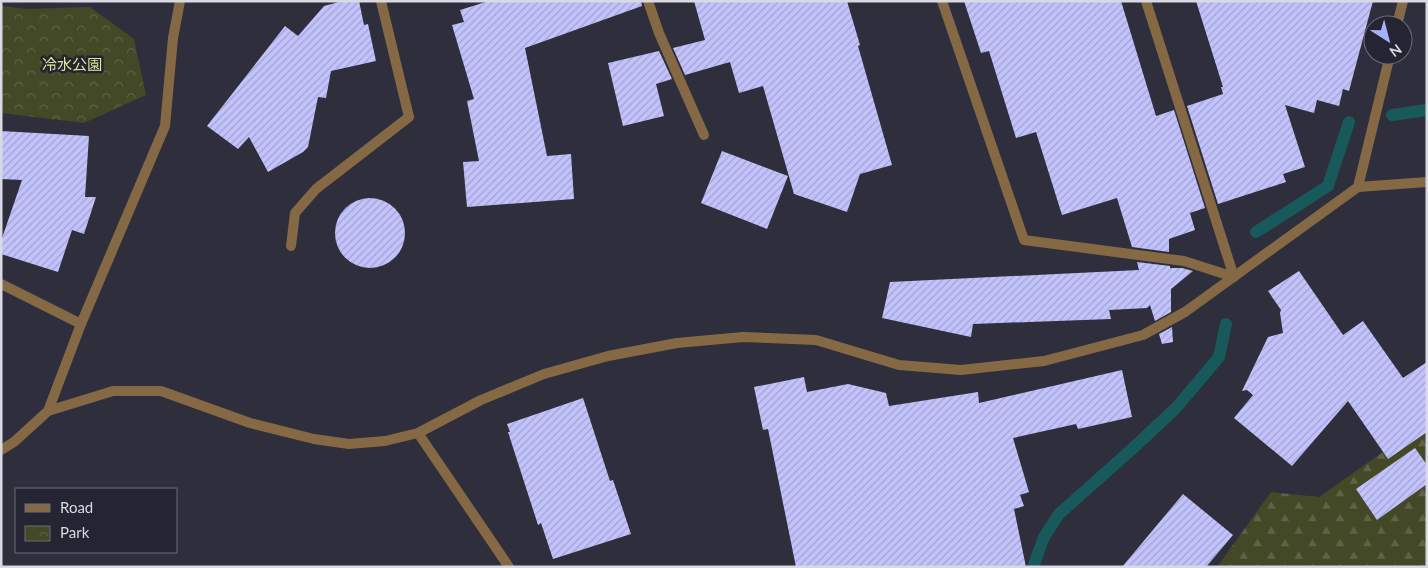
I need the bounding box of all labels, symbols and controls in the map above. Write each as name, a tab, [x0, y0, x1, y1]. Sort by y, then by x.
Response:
north arrow	[1363, 15, 1413, 65]
text: N	[1387, 41, 1405, 61]
park label: 冷水公園	[42, 55, 102, 73]
legend	[15, 488, 178, 553]
text: Road	[60, 498, 93, 516]
text: Park	[60, 523, 90, 541]

